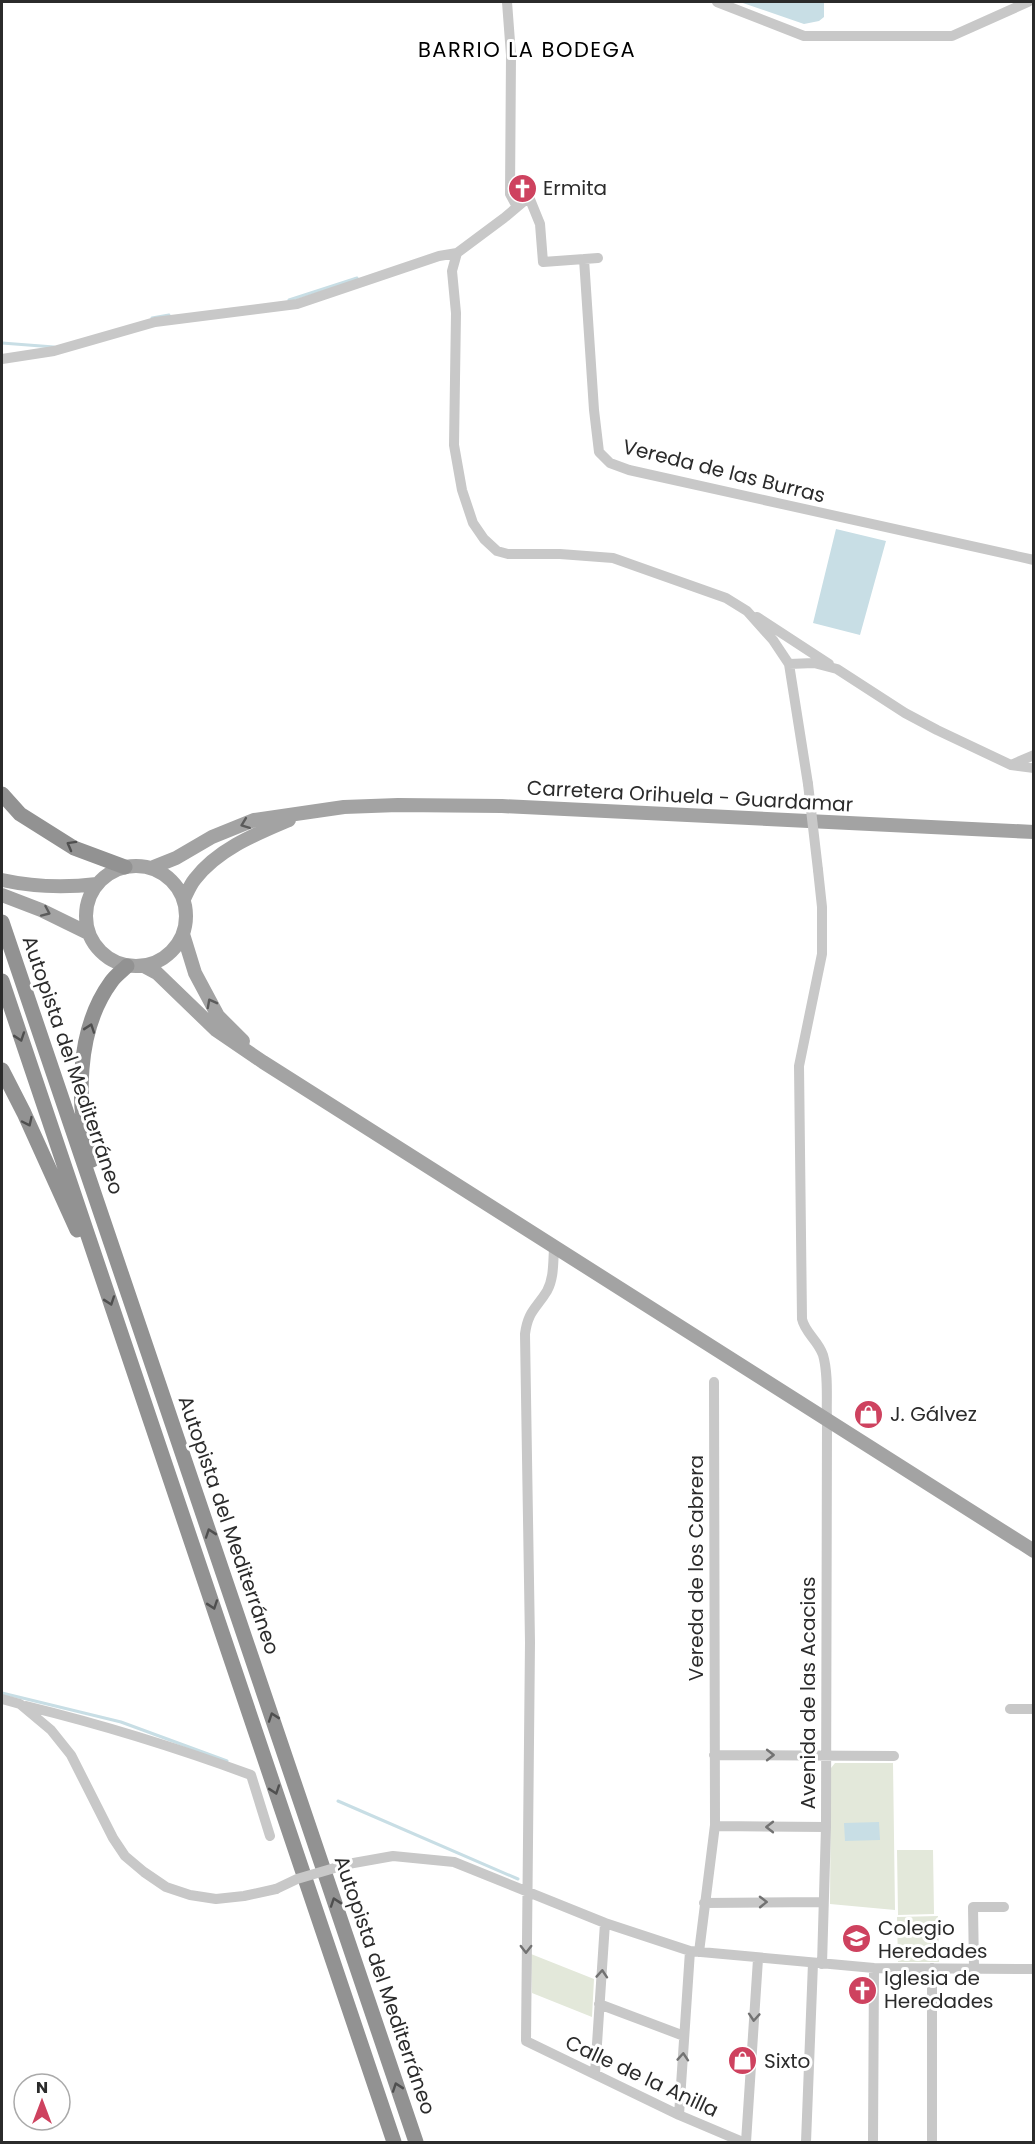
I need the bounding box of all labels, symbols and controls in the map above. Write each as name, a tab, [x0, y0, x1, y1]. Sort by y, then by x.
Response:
district label: BARRIO LA BODEGA	[418, 35, 636, 64]
church icon: Ermita	[506, 172, 538, 204]
place label: Ermita	[543, 174, 607, 202]
street label: Vereda de las Burras	[620, 432, 828, 510]
street label: Carretera Orihuela - Guardamar	[526, 773, 854, 819]
one-way arrow	[240, 817, 251, 829]
one-way arrow	[66, 841, 77, 852]
one-way arrow	[39, 905, 50, 917]
street label: Autopista del Mediterráneo	[16, 932, 130, 1198]
one-way arrow	[207, 998, 218, 1009]
one-way arrow	[83, 1024, 95, 1034]
one-way arrow	[13, 1031, 26, 1042]
one-way arrow	[21, 1116, 33, 1127]
one-way arrow	[103, 1295, 116, 1306]
street label: Autopista del Mediterráneo	[172, 1392, 286, 1658]
shop icon: J. Gálvez	[853, 1398, 885, 1430]
place label: J. Gálvez	[890, 1400, 977, 1428]
street label: Vereda de los Cabrera	[682, 1455, 710, 1681]
one-way arrow	[205, 1528, 217, 1539]
street label: Avenida de las Acacias	[794, 1577, 822, 1809]
one-way arrow	[205, 1599, 218, 1610]
one-way arrow	[268, 1712, 280, 1723]
one-way arrow	[765, 1749, 774, 1761]
one-way arrow	[268, 1784, 280, 1795]
one-way arrow	[766, 1821, 775, 1833]
street label: Autopista del Mediterráneo	[328, 1852, 442, 2118]
one-way arrow	[758, 1896, 767, 1908]
one-way arrow	[330, 1897, 343, 1908]
place label: Colegio Heredades	[878, 1914, 988, 1965]
school or university icon: Colegio Heredades	[841, 1923, 873, 1955]
one-way arrow	[520, 1945, 532, 1954]
place label: Iglesia de Heredades	[884, 1964, 994, 2015]
one-way arrow	[595, 1969, 608, 1978]
church icon: Iglesia de Heredades	[847, 1974, 879, 2006]
one-way arrow	[748, 2013, 761, 2022]
street label: Calle de la Anilla	[561, 2028, 723, 2124]
shop icon: Sixto	[727, 2045, 759, 2077]
place label: Sixto	[764, 2047, 810, 2075]
one-way arrow	[676, 2052, 689, 2061]
north arrow	[12, 2072, 72, 2132]
text: N	[36, 2076, 48, 2099]
one-way arrow	[392, 2082, 405, 2093]

